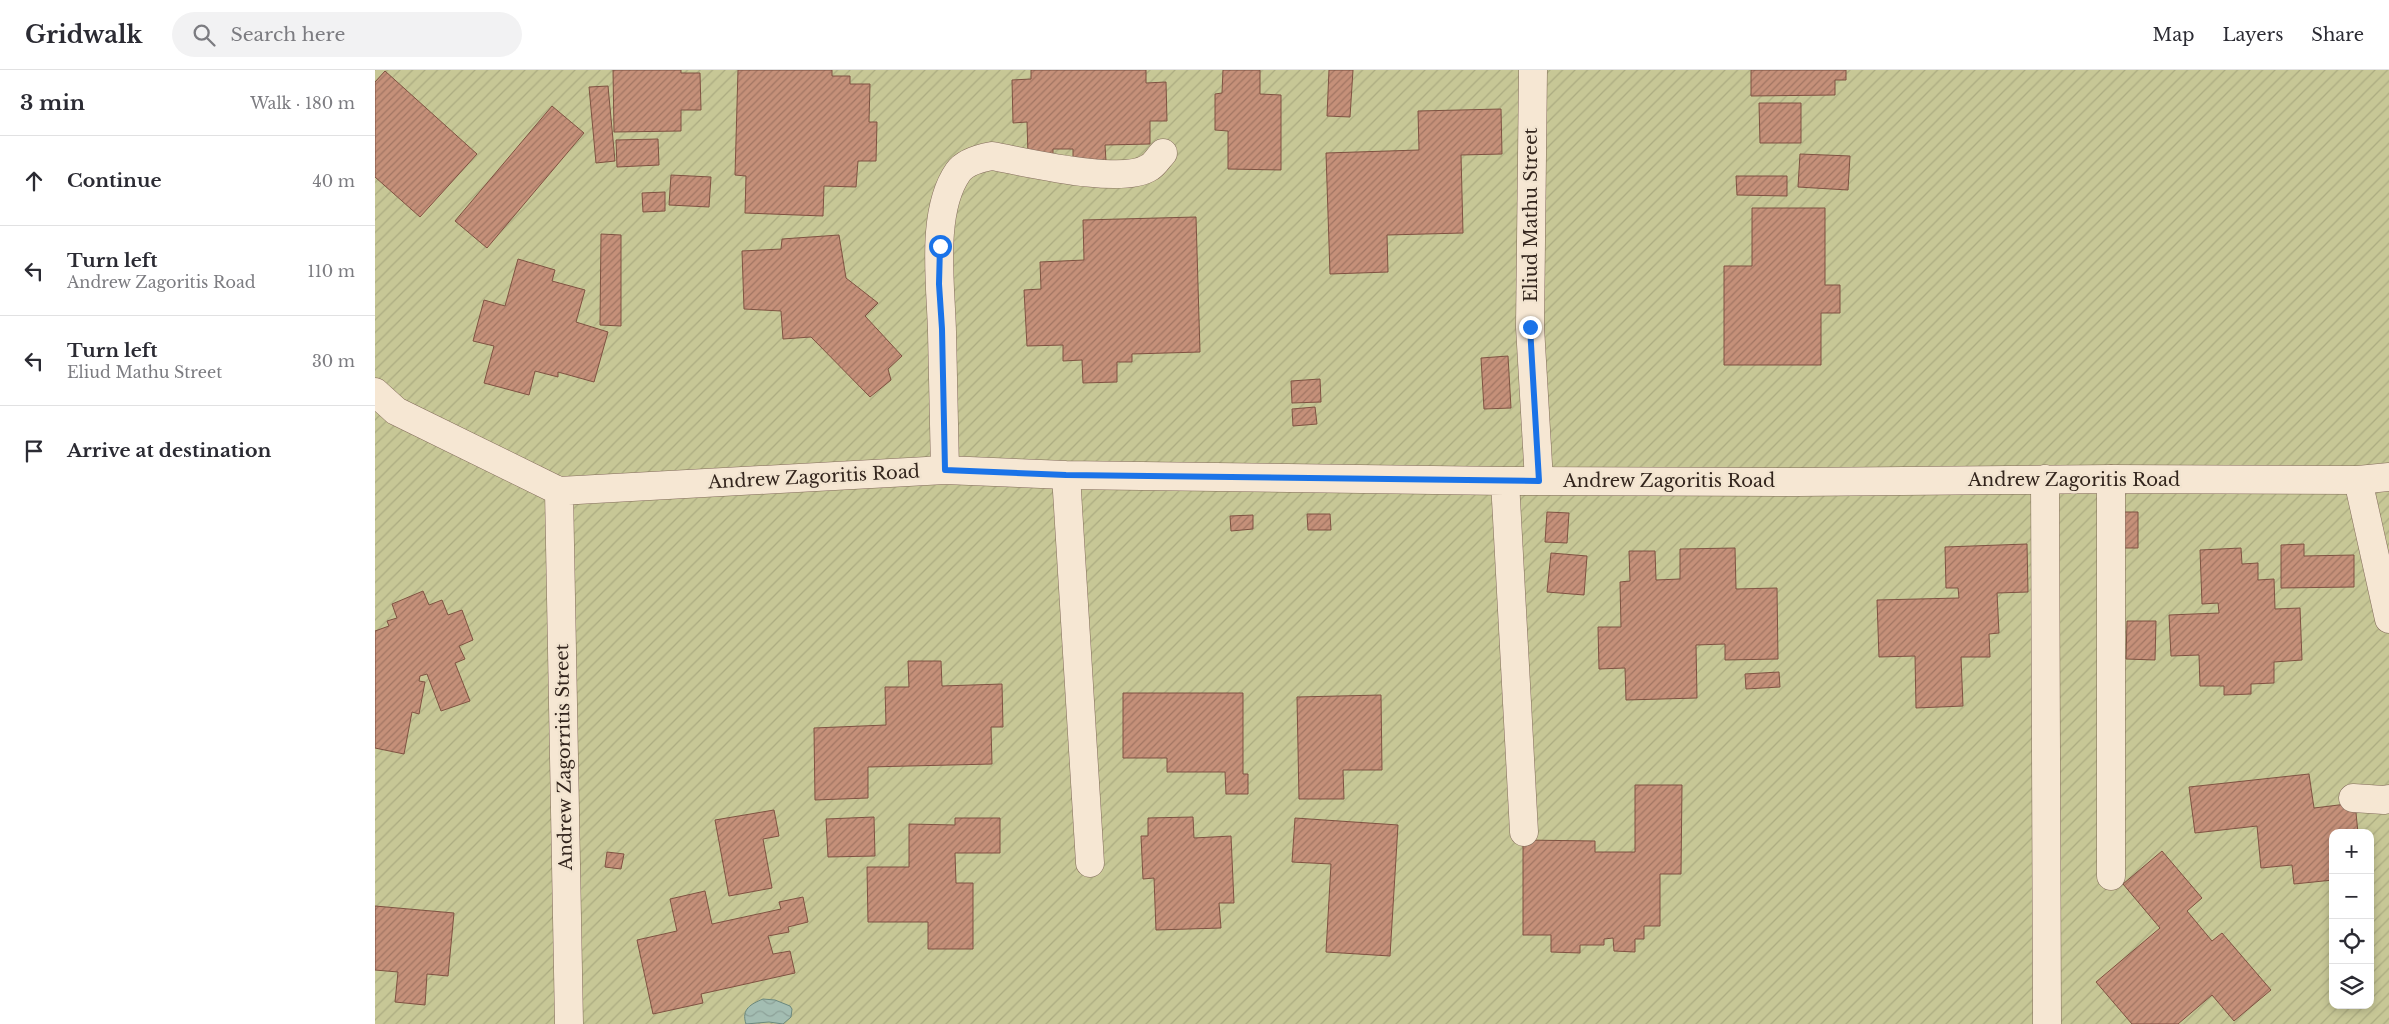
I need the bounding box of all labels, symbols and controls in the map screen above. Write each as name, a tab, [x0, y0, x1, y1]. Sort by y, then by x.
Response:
search box	[172, 12, 522, 57]
text: Gridwalk	[25, 20, 142, 49]
icon: search	[190, 21, 218, 49]
text: Search here	[230, 23, 345, 46]
text: Map	[2153, 24, 2194, 46]
text: Layers	[2222, 24, 2283, 46]
text: Share	[2311, 24, 2364, 46]
text: 3 min	[20, 90, 85, 116]
text: Walk · 180 m	[250, 93, 355, 113]
street label: Eliud Mathu Street	[1520, 128, 1542, 302]
icon: ahead	[20, 167, 48, 195]
text: Continue	[67, 169, 162, 192]
text: 40 m	[312, 171, 355, 191]
route start	[929, 235, 952, 258]
text: Turn left	[67, 249, 158, 272]
icon: left	[20, 257, 48, 285]
text: 110 m	[308, 261, 355, 281]
text: Andrew Zagoritis Road	[67, 272, 256, 292]
route end	[1519, 316, 1542, 339]
text: Turn left	[67, 339, 158, 362]
icon: left	[20, 347, 48, 375]
text: 30 m	[312, 351, 355, 371]
text: Eliud Mathu Street	[67, 362, 222, 382]
icon: arrive	[20, 437, 48, 465]
text: Arrive at destination	[67, 439, 271, 462]
street label: Andrew Zagoritis Road	[707, 460, 920, 494]
street label: Andrew Zagoritis Road	[1967, 469, 2180, 491]
street label: Andrew Zagoritis Road	[1562, 470, 1775, 492]
street label: Andrew Zagorritis Street	[551, 643, 577, 872]
map controls	[2329, 829, 2374, 1009]
button: +	[2329, 829, 2374, 874]
button: −	[2329, 874, 2374, 919]
button: locate	[2329, 919, 2374, 964]
button: layers	[2329, 964, 2374, 1009]

